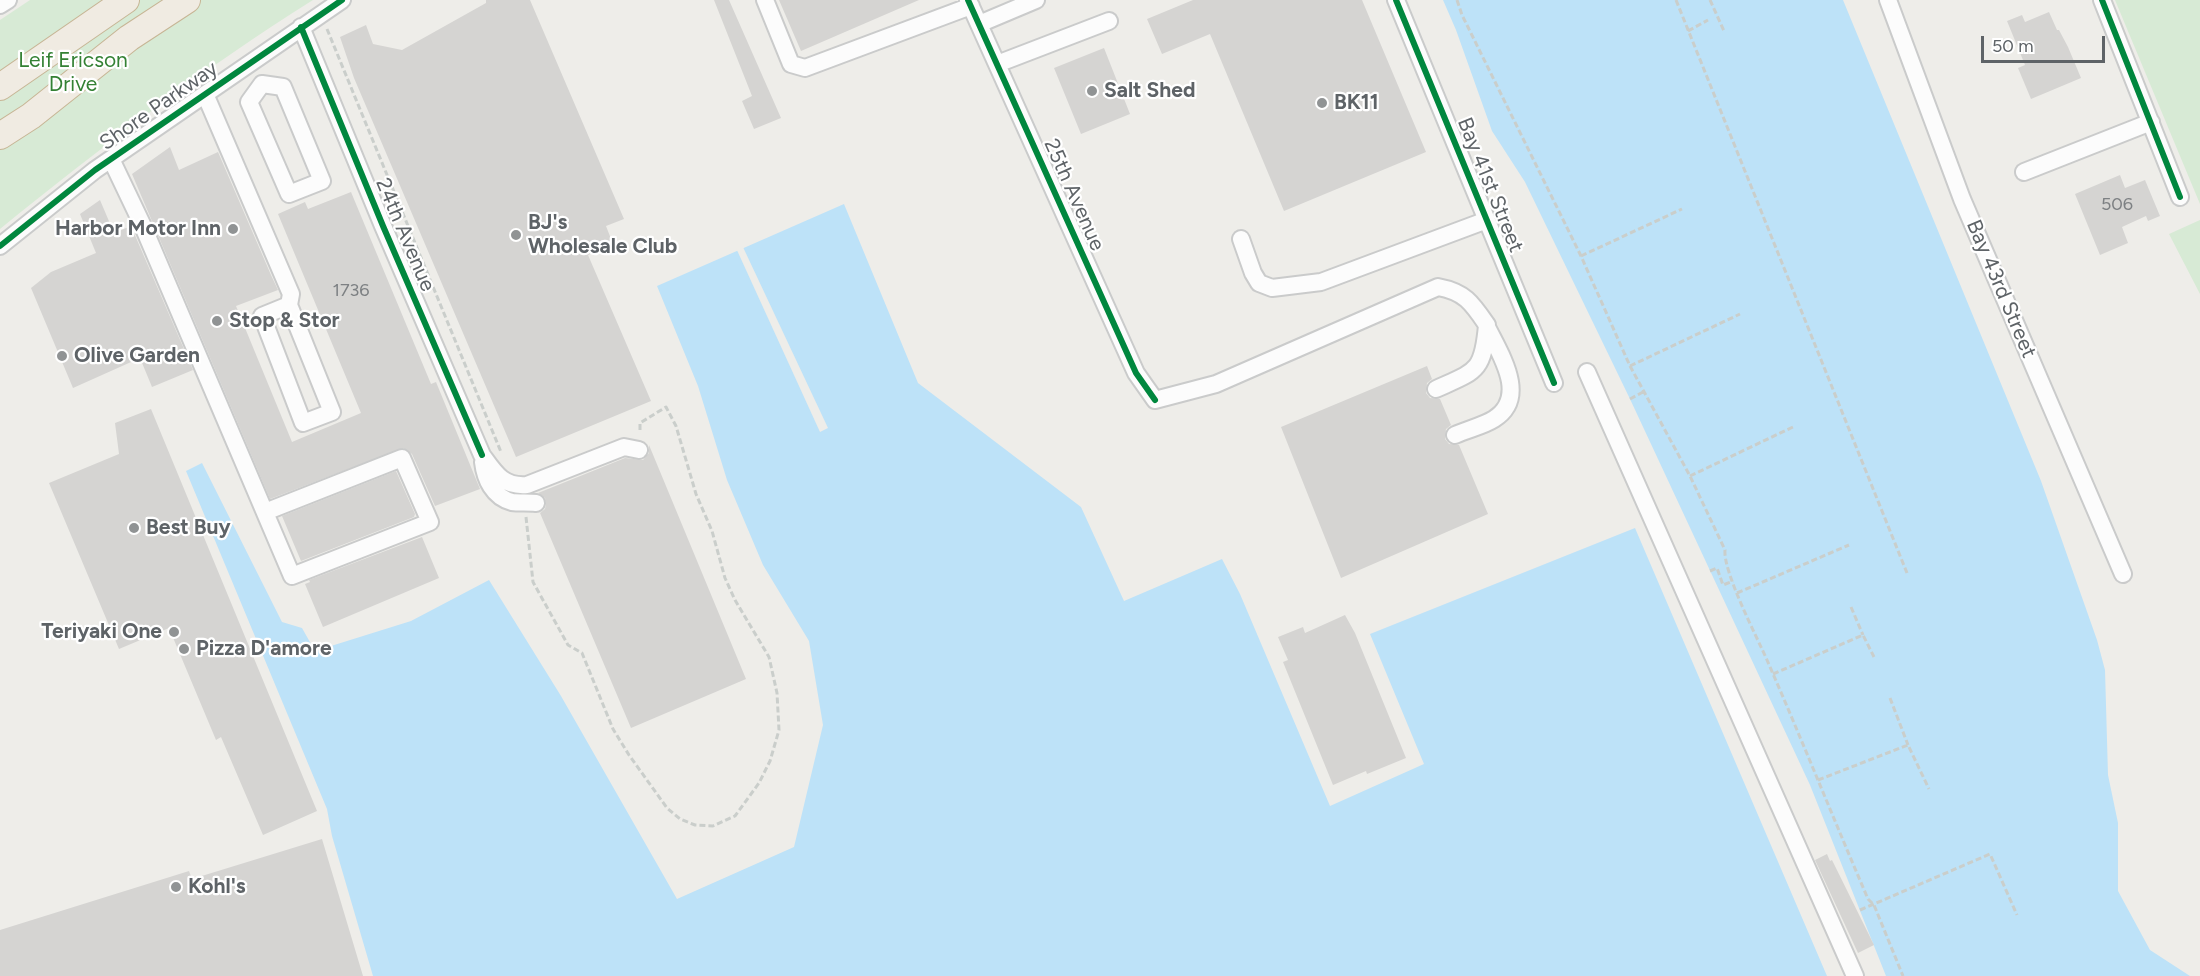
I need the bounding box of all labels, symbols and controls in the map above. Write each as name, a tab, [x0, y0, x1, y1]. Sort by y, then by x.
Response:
scale bar	[1984, 24, 2108, 62]
text: 50 m	[1992, 35, 2034, 57]
park label: Leif Ericson Drive	[18, 48, 128, 98]
street label: Shore Parkway	[95, 56, 223, 156]
place label: Salt Shed	[1104, 78, 1195, 104]
marker: Salt Shed	[1085, 84, 1099, 98]
place label: BK11	[1334, 90, 1379, 116]
marker: BK11	[1315, 96, 1329, 110]
street label: Bay 41st Street	[1452, 114, 1528, 256]
street label: 25th Avenue	[1038, 135, 1110, 255]
street label: 24th Avenue	[370, 175, 440, 295]
house number: 506	[2101, 194, 2133, 216]
place label: BJ's Wholesale Club	[528, 210, 677, 260]
place label: Harbor Motor Inn	[55, 216, 221, 242]
street label: Bay 43rd Street	[1961, 216, 2041, 362]
marker: Harbor Motor Inn	[226, 222, 240, 236]
marker: BJ's Wholesale Club	[509, 228, 523, 242]
house number: 1736	[332, 280, 370, 302]
place label: Stop & Stor	[229, 308, 340, 334]
marker: Stop & Stor	[210, 314, 224, 328]
place label: Olive Garden	[74, 343, 200, 369]
marker: Olive Garden	[55, 349, 69, 363]
place label: Best Buy	[146, 515, 231, 541]
marker: Best Buy	[127, 521, 141, 535]
place label: Teriyaki One	[41, 619, 162, 645]
marker: Teriyaki One	[167, 625, 181, 639]
place label: Pizza D'amore	[196, 636, 332, 662]
marker: Pizza D'amore	[177, 642, 191, 656]
place label: Kohl's	[188, 874, 246, 900]
marker: Kohl's	[169, 880, 183, 894]

